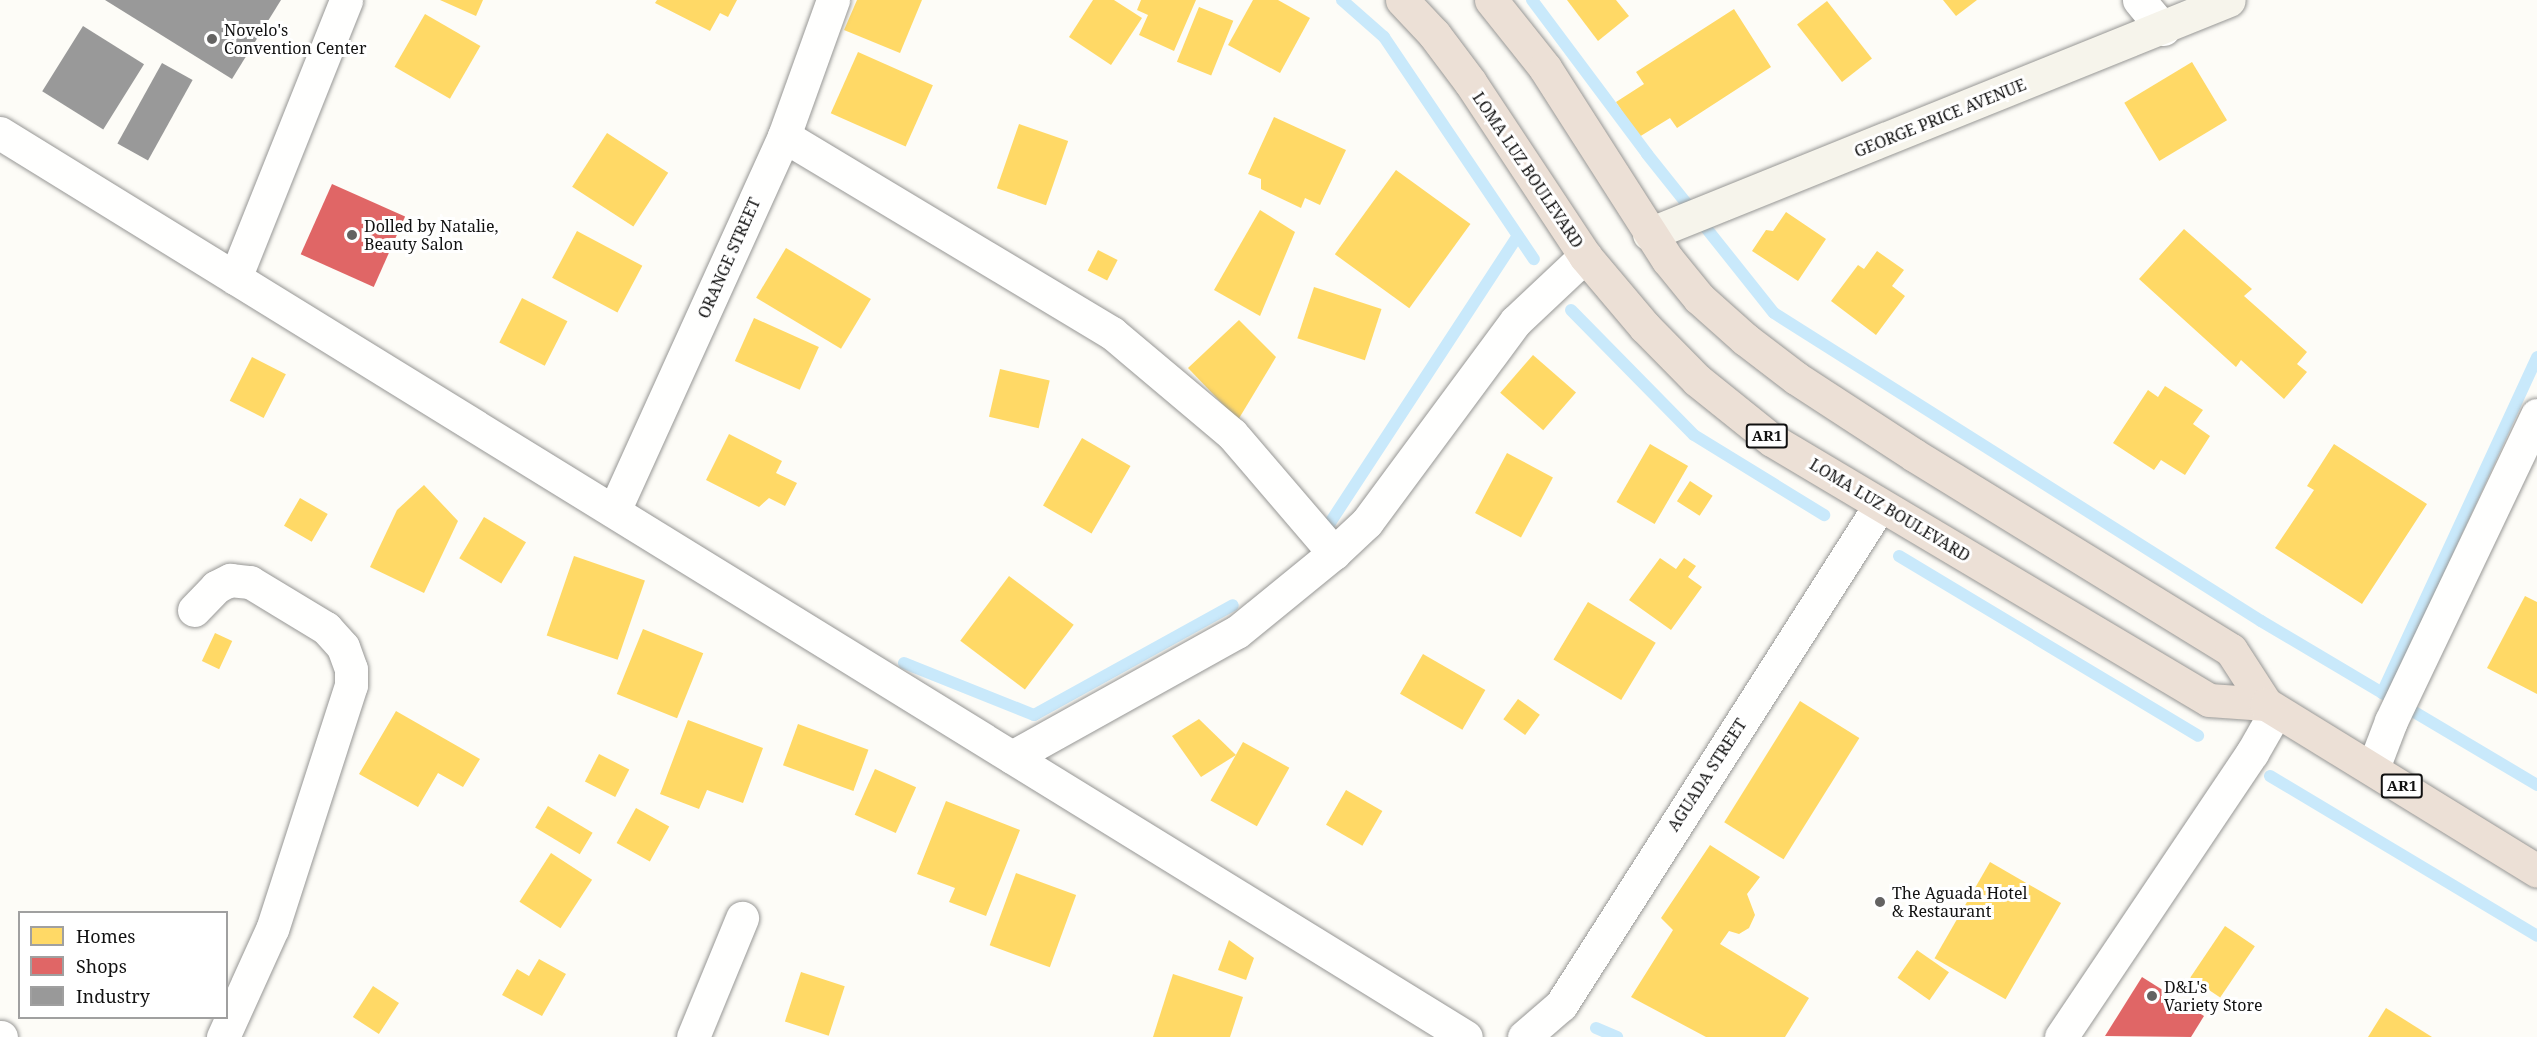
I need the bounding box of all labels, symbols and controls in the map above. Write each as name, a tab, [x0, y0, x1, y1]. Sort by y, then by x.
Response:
place label: Novelo's Convention Center	[224, 20, 366, 58]
marker: Novelo's Convention Center	[205, 32, 219, 46]
street label: GEORGE PRICE AVENUE	[1851, 75, 2029, 161]
street label: LOMA LUZ BOULEVARD	[1469, 88, 1587, 252]
street label: ORANGE STREET	[694, 195, 764, 321]
place label: Dolled by Natalie, Beauty Salon	[364, 216, 499, 254]
marker: Dolled by Natalie, Beauty Salon	[345, 228, 359, 242]
road number: AR1	[1744, 424, 1790, 448]
street label: LOMA LUZ BOULEVARD	[1806, 454, 1974, 566]
street label: AGUADA STREET	[1664, 715, 1750, 835]
road number: AR1	[2380, 774, 2424, 798]
place label: The Aguada Hotel & Restaurant	[1892, 883, 2027, 921]
marker: The Aguada Hotel & Restaurant	[1873, 895, 1887, 909]
legend	[18, 911, 228, 1019]
text: Homes	[76, 924, 135, 948]
text: Shops	[76, 954, 127, 978]
place label: D&L's Variety Store	[2164, 977, 2263, 1015]
text: Industry	[76, 984, 150, 1008]
marker: D&L's Variety Store	[2145, 989, 2159, 1003]

